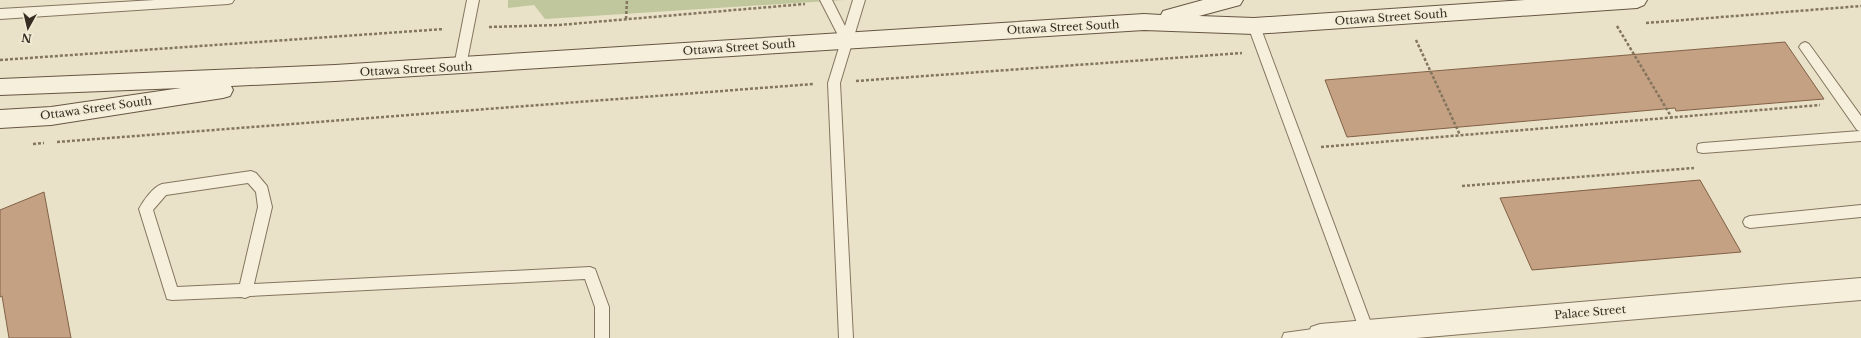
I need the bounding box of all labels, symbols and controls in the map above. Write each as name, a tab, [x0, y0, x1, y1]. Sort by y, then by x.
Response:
street label: Ottawa Street South	[1334, 6, 1448, 28]
north arrow	[8, 8, 48, 48]
street label: Ottawa Street South	[1006, 17, 1120, 37]
text: N	[20, 30, 33, 46]
street label: Ottawa Street South	[682, 36, 796, 58]
street label: Ottawa Street South	[359, 59, 473, 79]
street label: Ottawa Street South	[39, 93, 153, 123]
street label: Palace Street	[1554, 302, 1627, 322]

